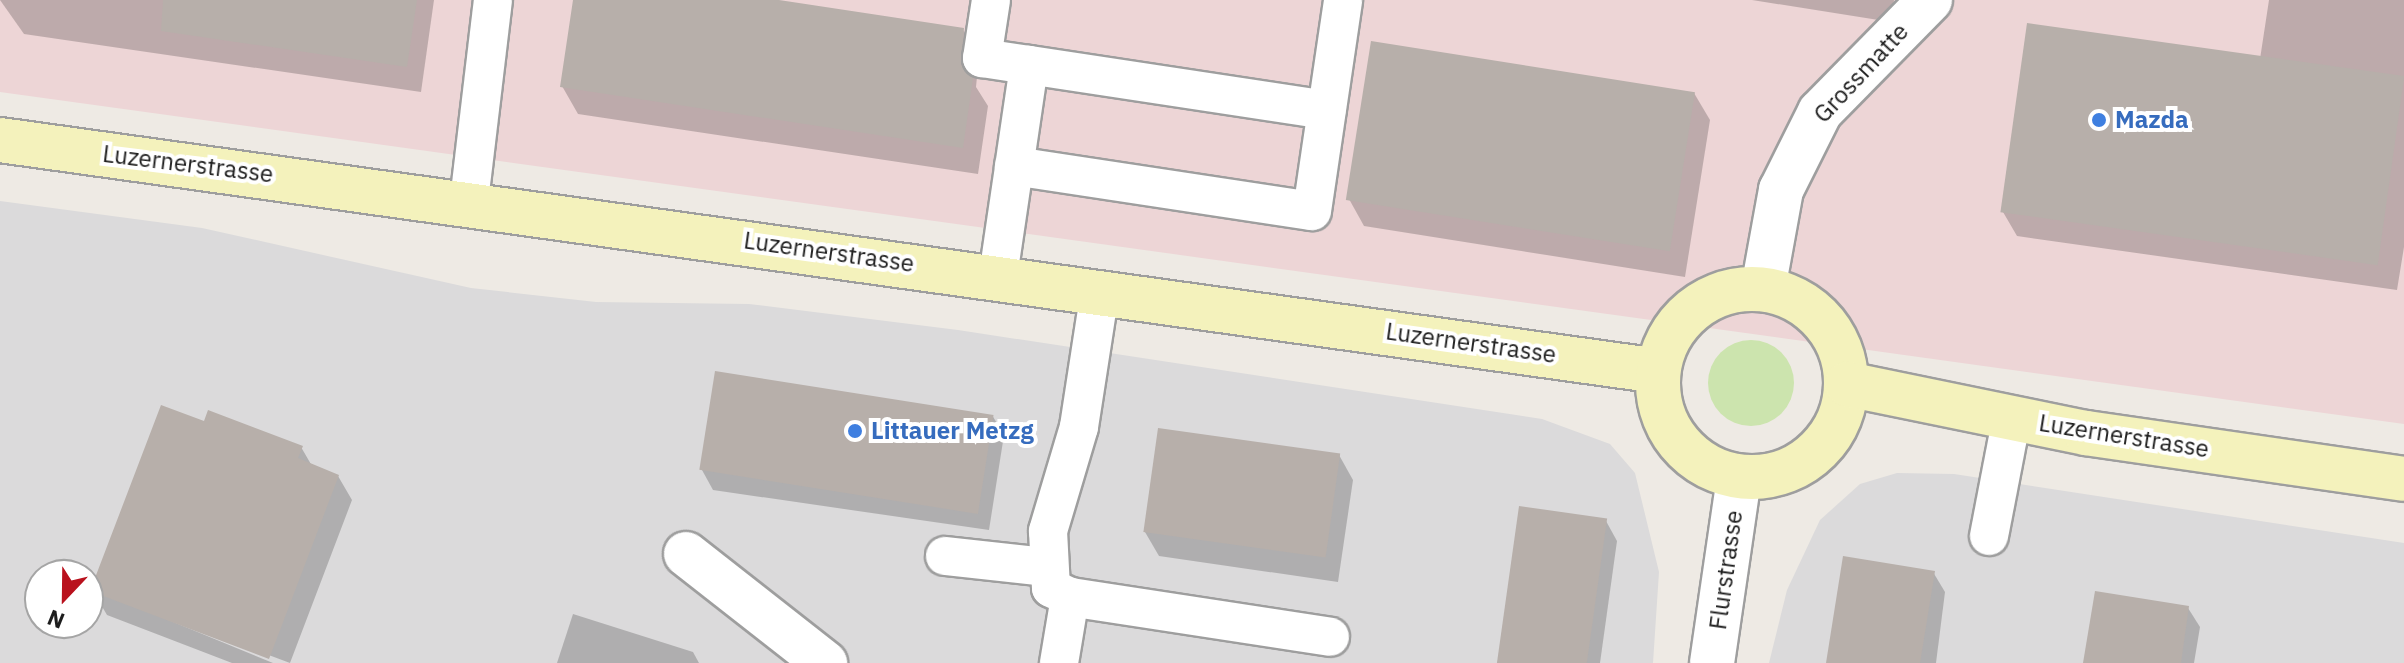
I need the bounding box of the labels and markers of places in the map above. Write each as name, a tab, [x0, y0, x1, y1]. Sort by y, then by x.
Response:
place label: Mazda	[2115, 106, 2189, 134]
marker: Mazda	[2090, 111, 2108, 129]
place label: Littauer Metzg	[871, 417, 1034, 445]
marker: Littauer Metzg	[846, 422, 864, 440]

